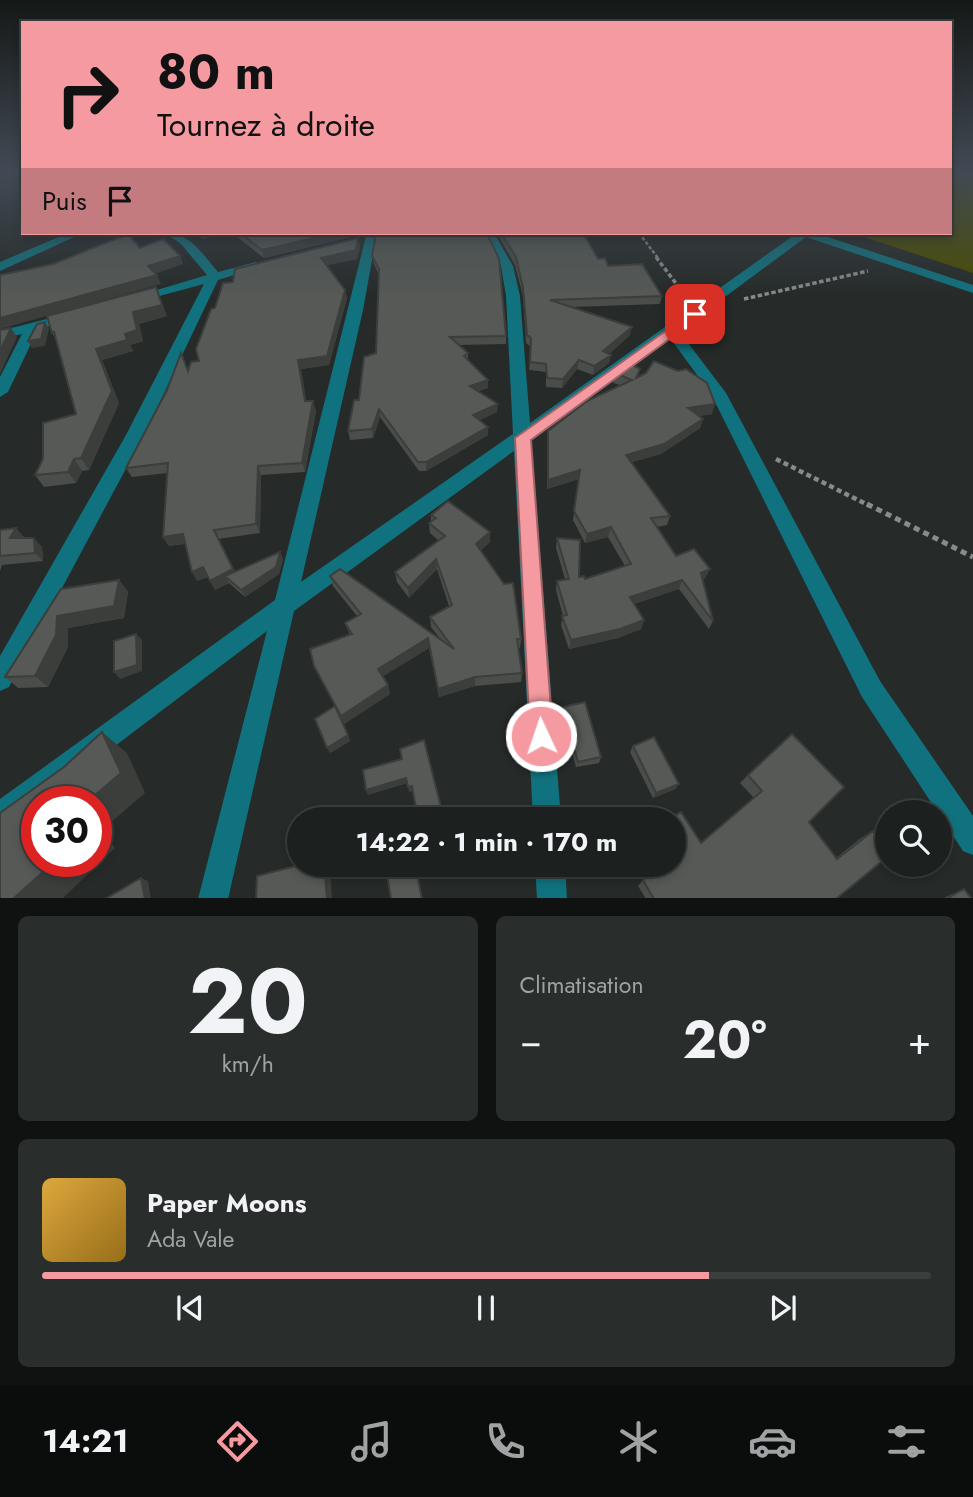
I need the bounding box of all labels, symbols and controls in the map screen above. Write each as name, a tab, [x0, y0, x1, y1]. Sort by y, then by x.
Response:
text: 80 m	[157, 37, 275, 107]
icon: right	[42, 49, 133, 140]
text: Tournez à droite	[157, 102, 375, 148]
text: Puis	[42, 182, 87, 220]
icon: arrive	[101, 182, 139, 220]
pin	[665, 284, 725, 344]
icon: arrive	[676, 295, 714, 333]
position arrow	[504, 699, 578, 773]
speed limit sign: 30	[21, 786, 112, 877]
map controls	[875, 800, 952, 877]
button: search	[875, 800, 952, 877]
text: 14:22 · 1 min · 170 m	[356, 823, 617, 861]
text: 20	[188, 936, 308, 1067]
text: Climatisation	[520, 968, 644, 1002]
text: 20°	[683, 1002, 767, 1078]
text: −	[520, 1013, 542, 1068]
text: +	[908, 1013, 931, 1068]
text: km/h	[222, 1047, 274, 1081]
text: Paper Moons	[147, 1184, 307, 1222]
text: Ada Vale	[147, 1222, 234, 1256]
icon: previous	[171, 1289, 209, 1327]
icon: pause	[467, 1289, 505, 1327]
icon: next	[764, 1289, 802, 1327]
icon: directions	[213, 1417, 262, 1466]
icon: music	[347, 1417, 396, 1466]
icon: phone	[481, 1417, 530, 1466]
icon: climate	[614, 1417, 663, 1466]
icon: car	[748, 1417, 797, 1466]
icon: filters	[882, 1417, 931, 1466]
text: 14:21	[42, 1418, 129, 1464]

